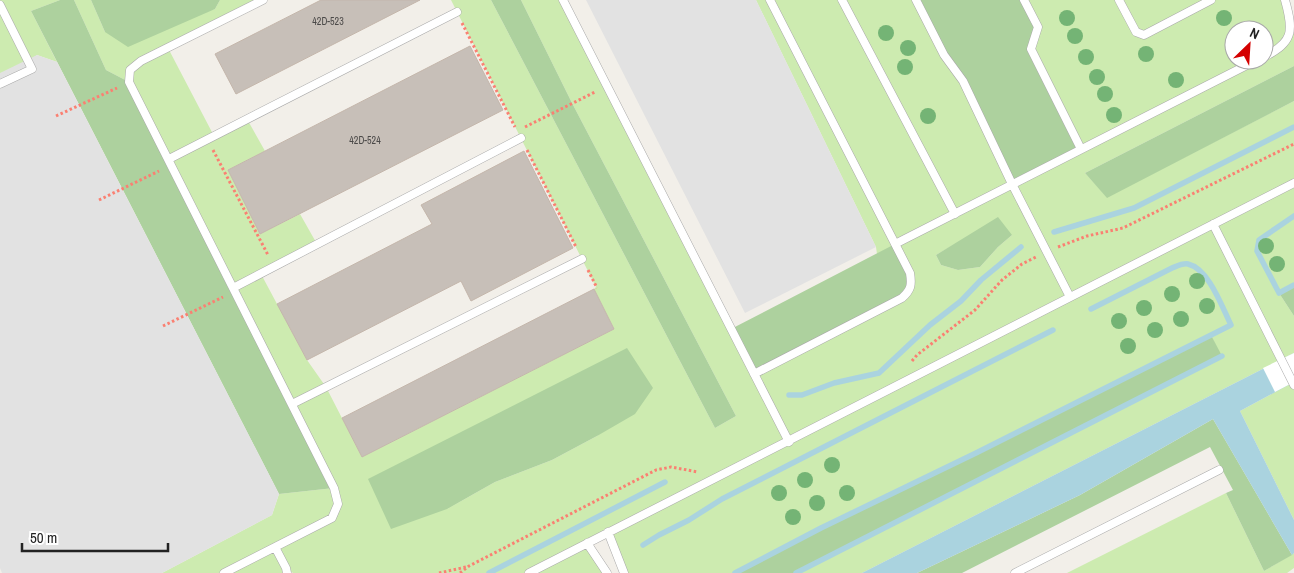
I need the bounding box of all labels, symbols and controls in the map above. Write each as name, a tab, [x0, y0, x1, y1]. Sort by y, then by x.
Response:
house number: 42D-523	[312, 15, 344, 28]
north arrow	[1224, 20, 1274, 70]
text: N	[1247, 23, 1262, 43]
house number: 42D-524	[349, 134, 381, 147]
scale bar	[22, 520, 169, 552]
text: 50 m	[30, 527, 57, 548]

